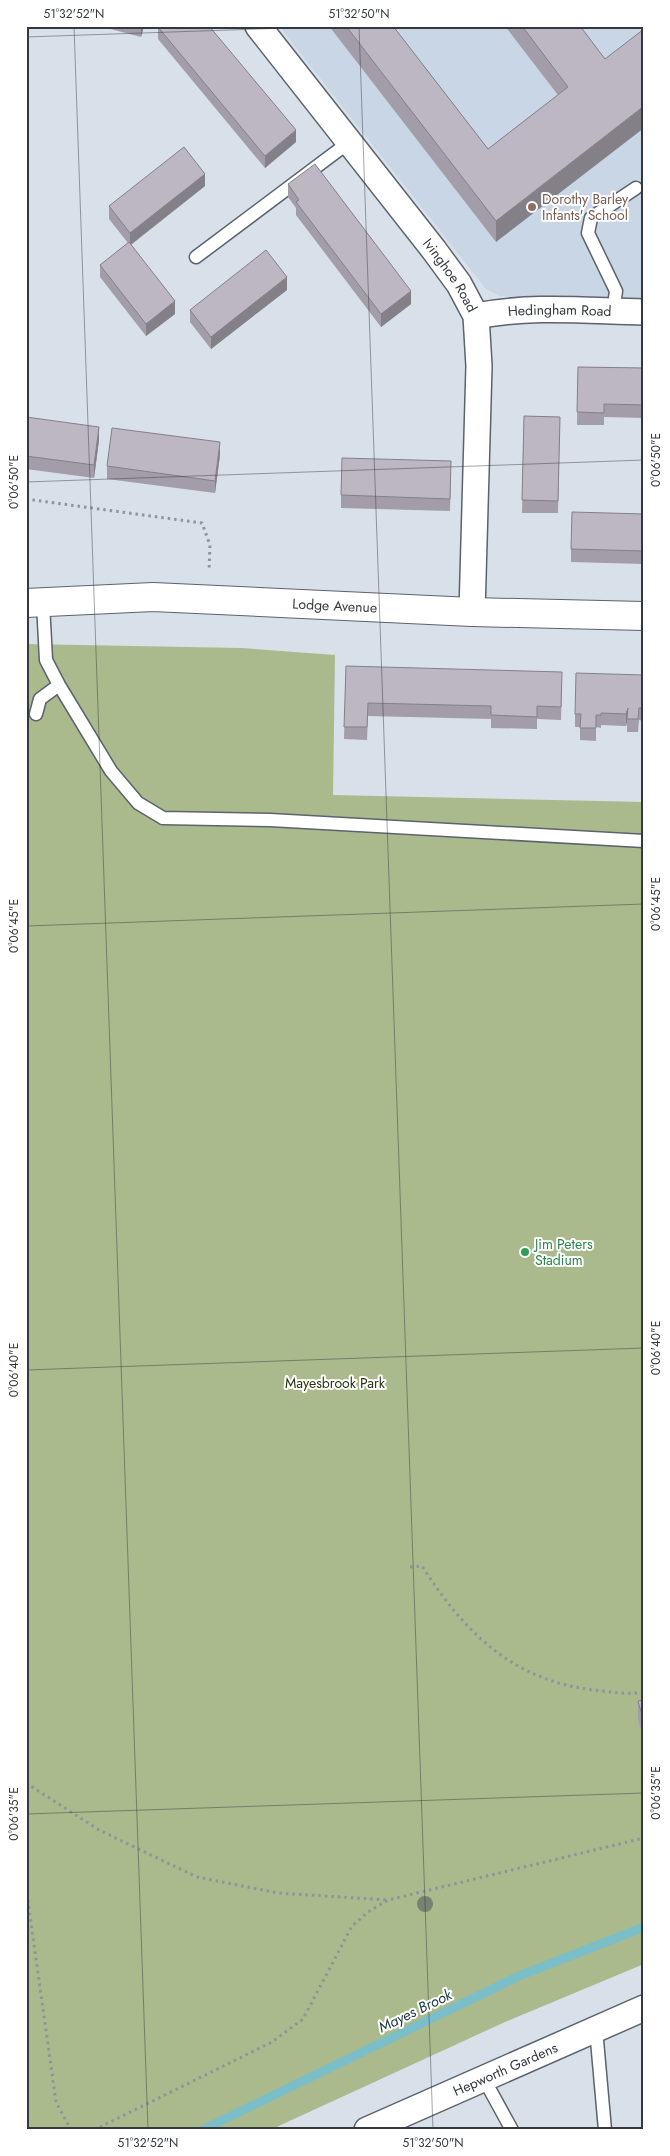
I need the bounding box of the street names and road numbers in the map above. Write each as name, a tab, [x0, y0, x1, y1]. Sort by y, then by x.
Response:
street label: Ivinghoe Road	[418, 234, 482, 316]
street label: Hedingham Road	[507, 299, 612, 321]
street label: Lodge Avenue	[292, 594, 378, 618]
street label: Hepworth Gardens	[450, 2037, 561, 2101]

